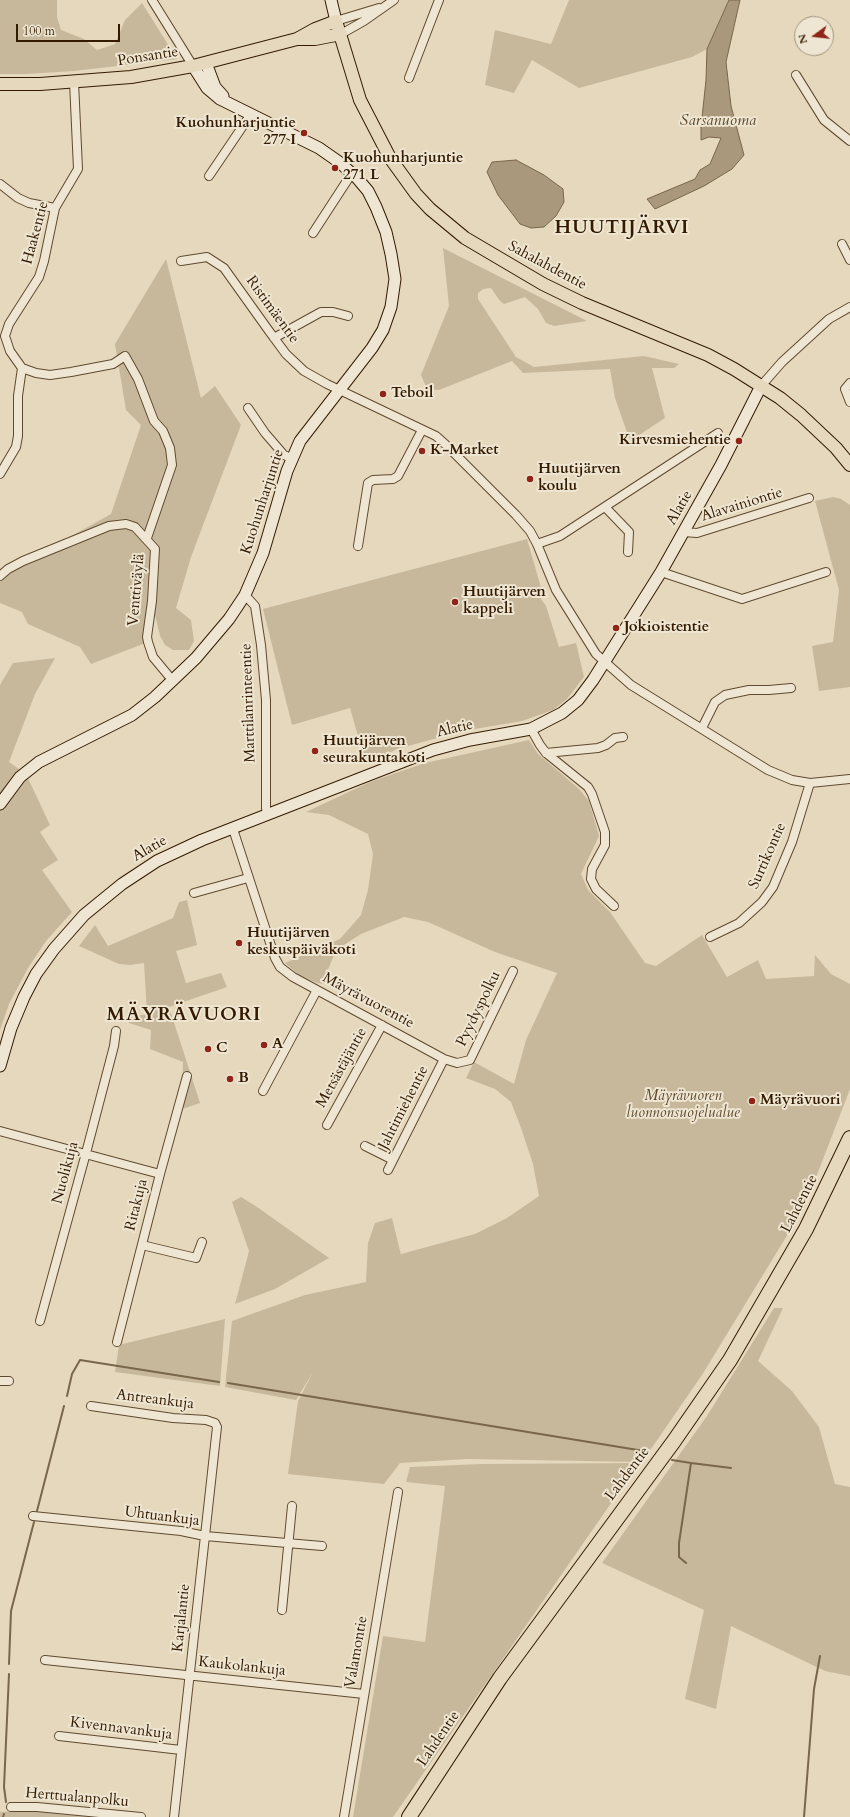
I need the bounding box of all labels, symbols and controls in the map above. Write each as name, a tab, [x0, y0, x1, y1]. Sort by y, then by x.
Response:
scale bar	[18, 16, 122, 42]
north arrow	[794, 16, 834, 56]
text: 100 m	[23, 23, 55, 39]
text: N	[794, 32, 811, 46]
street label: Ponsantie	[116, 43, 180, 71]
water label: Sarsanuoma	[680, 111, 756, 131]
place label: Kuohunharjuntie 277 I	[176, 115, 296, 150]
marker: Kuohunharjuntie 277 I	[299, 128, 309, 138]
place label: Kuohunharjuntie 271 L	[343, 150, 463, 185]
marker: Kuohunharjuntie 271 L	[330, 163, 340, 173]
street label: Haakentie	[19, 199, 53, 267]
district label: HUUTIJÄRVI	[555, 218, 689, 240]
street label: Sahalahdentie	[505, 238, 589, 294]
street label: Ristimäentie	[242, 273, 302, 347]
place label: Teboil	[391, 385, 433, 403]
marker: Teboil	[378, 389, 388, 399]
place label: Kirvesmiehentie	[619, 432, 731, 450]
marker: Kirvesmiehentie	[734, 436, 744, 446]
place label: K-Market	[430, 442, 499, 460]
marker: K-Market	[417, 446, 427, 456]
street label: Kuohunharjuntie	[238, 447, 288, 557]
place label: Huutijärven koulu	[538, 461, 621, 496]
marker: Huutijärven koulu	[525, 474, 535, 484]
street label: Alavainiontie	[699, 484, 785, 526]
street label: Alatie	[663, 488, 697, 528]
street label: Venttiväylä	[125, 553, 149, 627]
place label: Huutijärven kappeli	[463, 584, 546, 619]
marker: Huutijärven kappeli	[450, 597, 460, 607]
place label: Jokioistentie	[624, 619, 709, 637]
marker: Jokioistentie	[611, 623, 621, 633]
street label: Marttilanrinteentie	[238, 643, 260, 763]
street label: Alatie	[435, 716, 475, 742]
place label: Huutijärven seurakuntakoti	[323, 733, 426, 768]
marker: Huutijärven seurakuntakoti	[310, 746, 320, 756]
street label: Surtikontie	[745, 820, 791, 892]
street label: Alatie	[130, 832, 170, 866]
place label: Huutijärven keskuspäiväkoti	[247, 925, 356, 960]
marker: Huutijärven keskuspäiväkoti	[234, 938, 244, 948]
street label: Pyydyspolku	[453, 968, 505, 1050]
street label: Mäyrävuorentie	[319, 969, 417, 1033]
district label: MÄYRÄVUORI	[107, 1005, 261, 1027]
street label: Metsästäjäntie	[313, 1025, 371, 1111]
place label: A	[272, 1036, 283, 1054]
place label: C	[216, 1040, 228, 1058]
marker: A	[259, 1040, 269, 1050]
marker: C	[203, 1044, 213, 1054]
street label: Jahtimiehentie	[375, 1063, 433, 1153]
place label: B	[238, 1070, 249, 1088]
marker: B	[225, 1074, 235, 1084]
park label: Mäyrävuoren luonnonsuojelualue	[626, 1088, 740, 1123]
place label: Mäyrävuori	[760, 1092, 841, 1110]
marker: Mäyrävuori	[747, 1096, 757, 1106]
street label: Nuolikuja	[49, 1140, 83, 1206]
street label: Lahdentie	[778, 1172, 822, 1236]
street label: Ritakuja	[122, 1177, 152, 1233]
street label: Antreankuja	[115, 1386, 195, 1414]
street label: Lahdentie	[602, 1443, 654, 1505]
street label: Uhtuankuja	[123, 1503, 201, 1531]
street label: Karjalantie	[169, 1583, 195, 1653]
street label: Valamontie	[342, 1615, 372, 1689]
street label: Kaukolankuja	[197, 1653, 287, 1681]
street label: Lahdentie	[414, 1708, 464, 1770]
street label: Kivennavankuja	[69, 1714, 173, 1744]
street label: Herttualanpolku	[24, 1785, 130, 1811]

